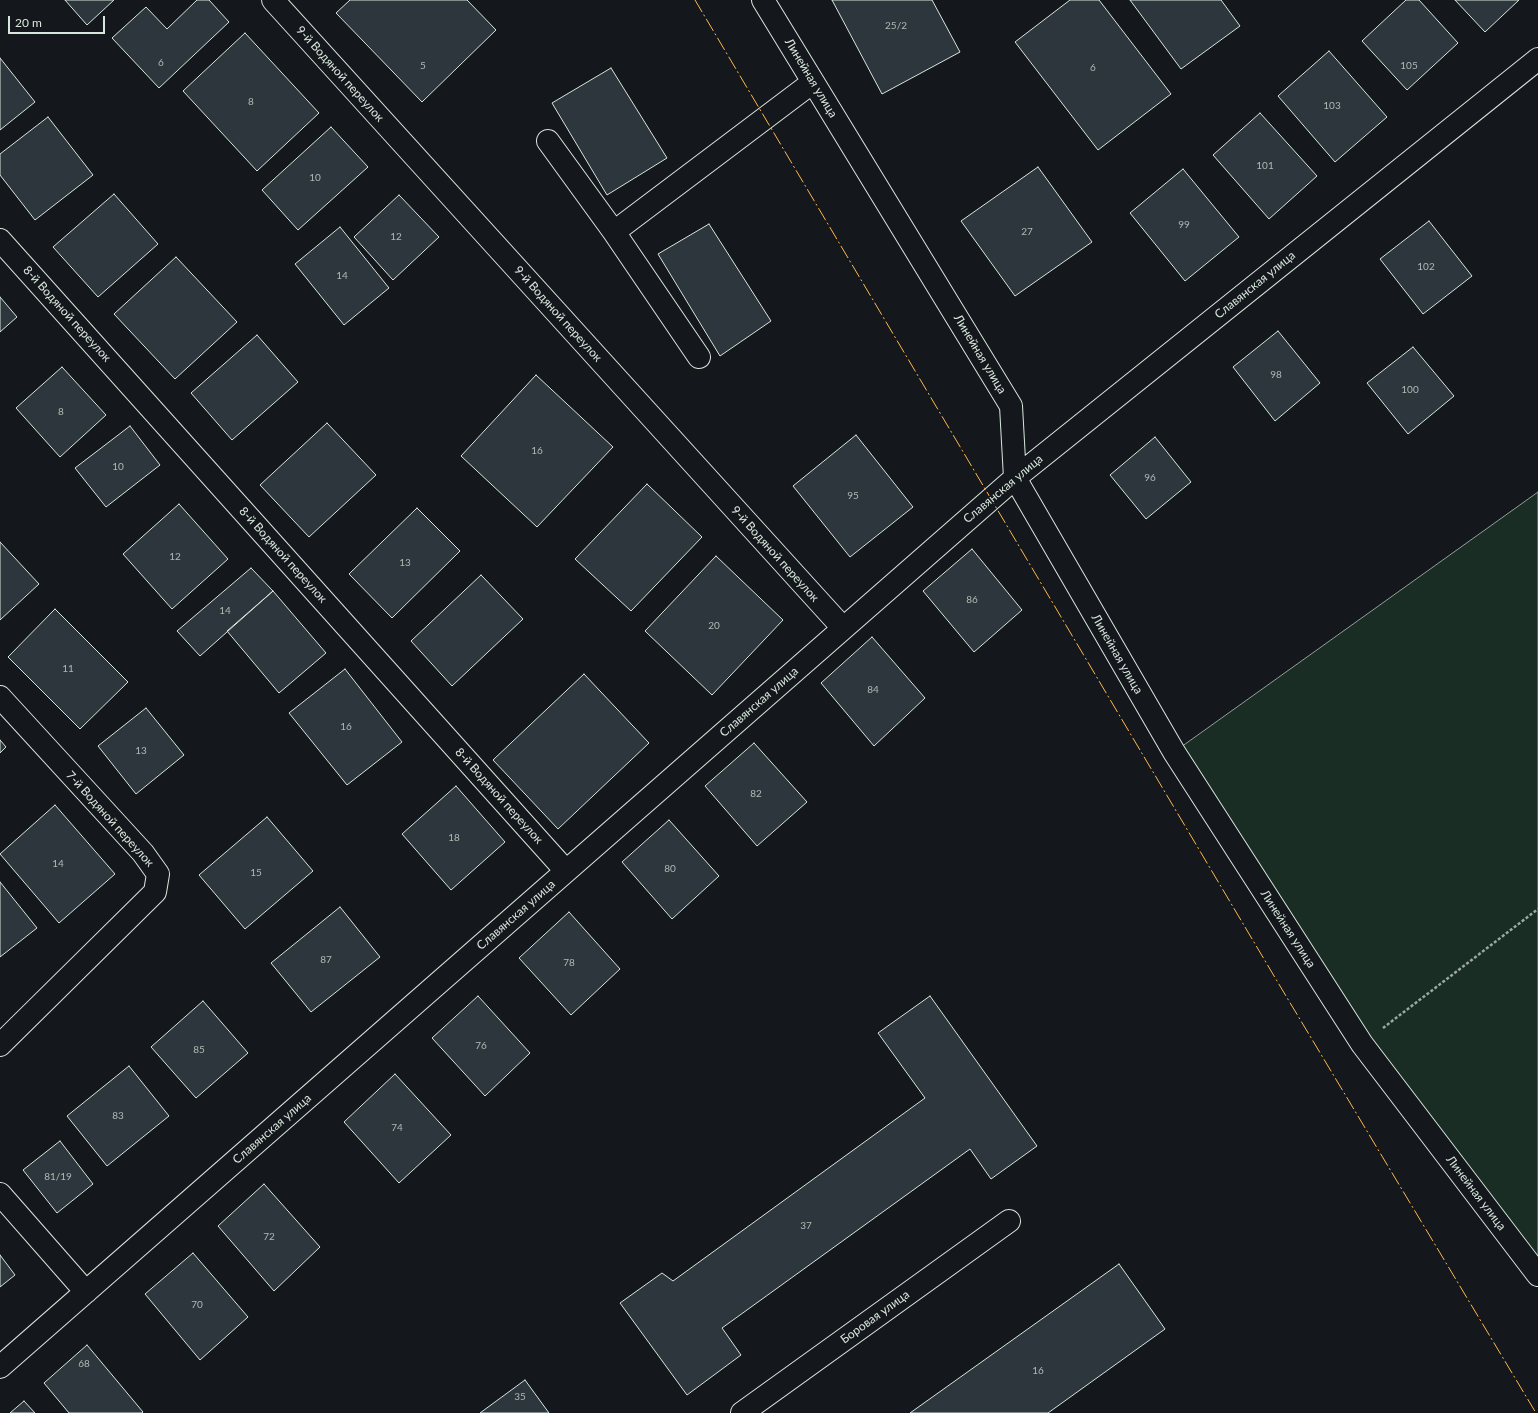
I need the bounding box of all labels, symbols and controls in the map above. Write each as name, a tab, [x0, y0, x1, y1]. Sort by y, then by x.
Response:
scale bar	[10, 8, 107, 34]
text: 20 m	[15, 15, 42, 30]
house number: 25/2	[885, 20, 907, 32]
street label: 9-й Водяной переулок	[293, 23, 387, 125]
street label: Линейная улица	[782, 36, 840, 120]
house number: 6	[158, 57, 164, 69]
house number: 5	[420, 60, 426, 72]
house number: 105	[1400, 60, 1418, 72]
house number: 6	[1090, 62, 1096, 74]
house number: 8	[248, 96, 254, 108]
house number: 103	[1323, 100, 1341, 112]
house number: 101	[1256, 160, 1274, 172]
house number: 10	[309, 172, 321, 184]
house number: 99	[1178, 219, 1190, 231]
house number: 27	[1021, 226, 1033, 238]
house number: 12	[390, 231, 402, 243]
street label: Славянская улица	[1212, 248, 1298, 322]
house number: 102	[1417, 261, 1435, 273]
street label: 8-й Водяной переулок	[20, 263, 114, 365]
street label: 9-й Водяной переулок	[511, 263, 605, 365]
house number: 14	[336, 270, 348, 282]
street label: Линейная улица	[951, 312, 1009, 396]
house number: 98	[1270, 369, 1282, 381]
house number: 100	[1401, 384, 1419, 396]
house number: 8	[58, 406, 64, 418]
house number: 16	[531, 445, 543, 457]
street label: Славянская улица	[960, 452, 1046, 526]
house number: 10	[112, 461, 124, 473]
house number: 96	[1144, 472, 1156, 484]
house number: 95	[847, 490, 859, 502]
street label: 9-й Водяной переулок	[728, 503, 822, 605]
street label: 8-й Водяной переулок	[236, 504, 330, 606]
house number: 12	[169, 551, 181, 563]
house number: 13	[399, 557, 411, 569]
house number: 86	[966, 594, 978, 606]
house number: 14	[219, 605, 231, 617]
street label: Линейная улица	[1088, 611, 1146, 697]
house number: 20	[708, 620, 720, 632]
house number: 11	[62, 663, 74, 675]
street label: Славянская улица	[717, 664, 801, 740]
house number: 84	[867, 684, 879, 696]
house number: 16	[340, 721, 352, 733]
house number: 13	[135, 745, 147, 757]
street label: 8-й Водяной переулок	[452, 745, 546, 847]
street label: 7-й Водяной переулок	[63, 768, 157, 870]
house number: 82	[750, 788, 762, 800]
house number: 18	[448, 832, 460, 844]
house number: 14	[52, 858, 64, 870]
house number: 80	[664, 863, 676, 875]
house number: 15	[250, 867, 262, 879]
street label: Славянская улица	[474, 877, 558, 953]
street label: Линейная улица	[1257, 887, 1319, 971]
house number: 87	[320, 954, 332, 966]
house number: 78	[563, 957, 575, 969]
house number: 76	[475, 1040, 487, 1052]
house number: 85	[193, 1044, 205, 1056]
street label: Славянская улица	[230, 1091, 314, 1167]
house number: 83	[112, 1110, 124, 1122]
house number: 74	[391, 1122, 403, 1134]
street label: Линейная улица	[1443, 1153, 1509, 1233]
house number: 81/19	[44, 1171, 72, 1183]
house number: 37	[800, 1220, 812, 1232]
house number: 72	[263, 1231, 275, 1243]
street label: Боровая улица	[838, 1287, 912, 1347]
house number: 70	[191, 1299, 203, 1311]
house number: 68	[78, 1358, 90, 1370]
house number: 16	[1032, 1365, 1044, 1377]
house number: 35	[514, 1391, 526, 1403]

